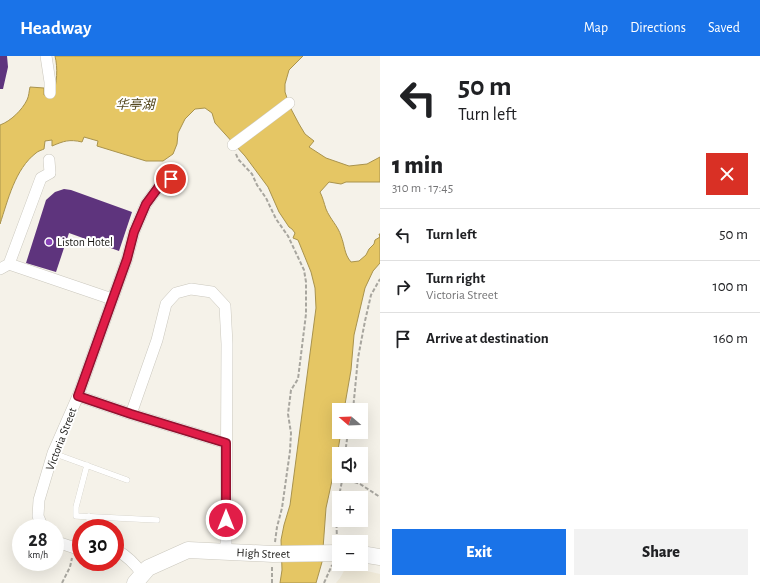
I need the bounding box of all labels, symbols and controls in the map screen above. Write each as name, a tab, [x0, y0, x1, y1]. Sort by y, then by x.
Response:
text: Headway	[20, 19, 91, 38]
text: Map	[584, 21, 608, 35]
text: Directions	[630, 21, 686, 35]
text: Saved	[708, 21, 740, 35]
icon: left	[392, 72, 444, 124]
text: 50 m	[458, 73, 512, 101]
water label: 华亭湖	[115, 98, 156, 112]
text: Turn left	[458, 106, 517, 124]
button: close	[706, 153, 748, 195]
text: 1 min	[392, 154, 443, 178]
pin	[154, 162, 188, 196]
icon: arrive	[160, 168, 182, 190]
text: 310 m · 17:45	[392, 182, 453, 195]
icon: left	[392, 224, 414, 246]
text: Turn left	[426, 227, 477, 242]
text: 50 m	[719, 227, 748, 242]
place label: Liston Hotel	[57, 236, 113, 248]
marker: Liston Hotel	[44, 237, 54, 247]
text: Turn right	[426, 271, 485, 286]
icon: right	[392, 276, 414, 298]
text: 100 m	[713, 279, 748, 294]
text: Victoria Street	[426, 289, 498, 302]
icon: arrive	[392, 328, 414, 350]
text: Arrive at destination	[426, 331, 549, 346]
text: 160 m	[713, 331, 748, 346]
north arrow	[332, 403, 368, 439]
map controls	[332, 403, 368, 571]
street label: Victoria Street	[44, 406, 79, 472]
button: sound	[332, 447, 368, 483]
button: +	[332, 491, 368, 527]
position arrow	[205, 499, 247, 541]
speed limit sign: 30	[72, 519, 124, 571]
button: Exit	[392, 529, 566, 575]
button: Share	[574, 529, 748, 575]
text: 28	[28, 530, 48, 550]
button: −	[332, 535, 368, 571]
street label: High Street	[236, 546, 290, 560]
text: km/h	[28, 550, 48, 560]

